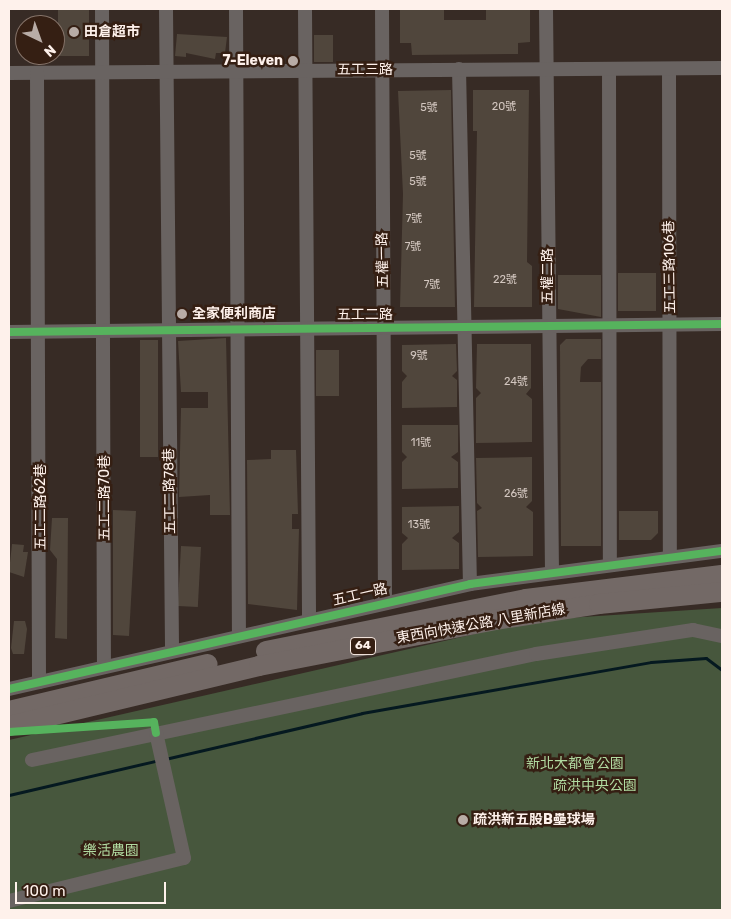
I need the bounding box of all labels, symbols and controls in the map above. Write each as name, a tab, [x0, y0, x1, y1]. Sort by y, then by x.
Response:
north arrow	[15, 15, 65, 65]
place label: 田倉超市	[84, 24, 140, 40]
marker: 田倉超市	[68, 26, 80, 38]
text: N	[40, 41, 59, 60]
place label: 7-Eleven	[222, 53, 283, 69]
marker: 7-Eleven	[287, 55, 299, 67]
street label: 五工三路	[337, 62, 393, 78]
house number: 20號	[492, 100, 516, 114]
house number: 5號	[420, 101, 438, 115]
house number: 5號	[409, 149, 427, 163]
house number: 5號	[409, 175, 427, 189]
house number: 7號	[406, 212, 422, 226]
street label: 五工三路106巷	[661, 220, 679, 314]
street label: 五權一路	[374, 232, 392, 288]
house number: 7號	[405, 240, 421, 254]
street label: 五權二路	[540, 248, 556, 304]
house number: 22號	[493, 273, 517, 287]
house number: 7號	[424, 278, 440, 292]
place label: 全家便利商店	[192, 306, 276, 322]
street label: 五工二路	[337, 307, 393, 323]
marker: 全家便利商店	[176, 308, 188, 320]
house number: 9號	[410, 349, 428, 363]
house number: 24號	[504, 375, 528, 389]
house number: 11號	[411, 436, 431, 450]
street label: 五工二路78巷	[161, 448, 179, 534]
street label: 五工二路70巷	[97, 455, 113, 541]
street label: 五工二路62巷	[33, 464, 49, 550]
house number: 26號	[504, 487, 528, 501]
house number: 13號	[408, 518, 430, 532]
street label: 五工一路	[331, 581, 389, 609]
street label: 東西向快速公路 八里新店線	[395, 601, 567, 647]
road number: 64	[349, 636, 377, 656]
park label: 新北大都會公園	[526, 756, 624, 772]
park label: 疏洪中央公園	[553, 778, 637, 794]
place label: 疏洪新五股B壘球場	[473, 812, 595, 828]
marker: 疏洪新五股B壘球場	[457, 814, 469, 826]
park label: 樂活農園	[83, 843, 139, 859]
scale bar	[18, 872, 169, 904]
text: 100 m	[23, 882, 65, 900]

